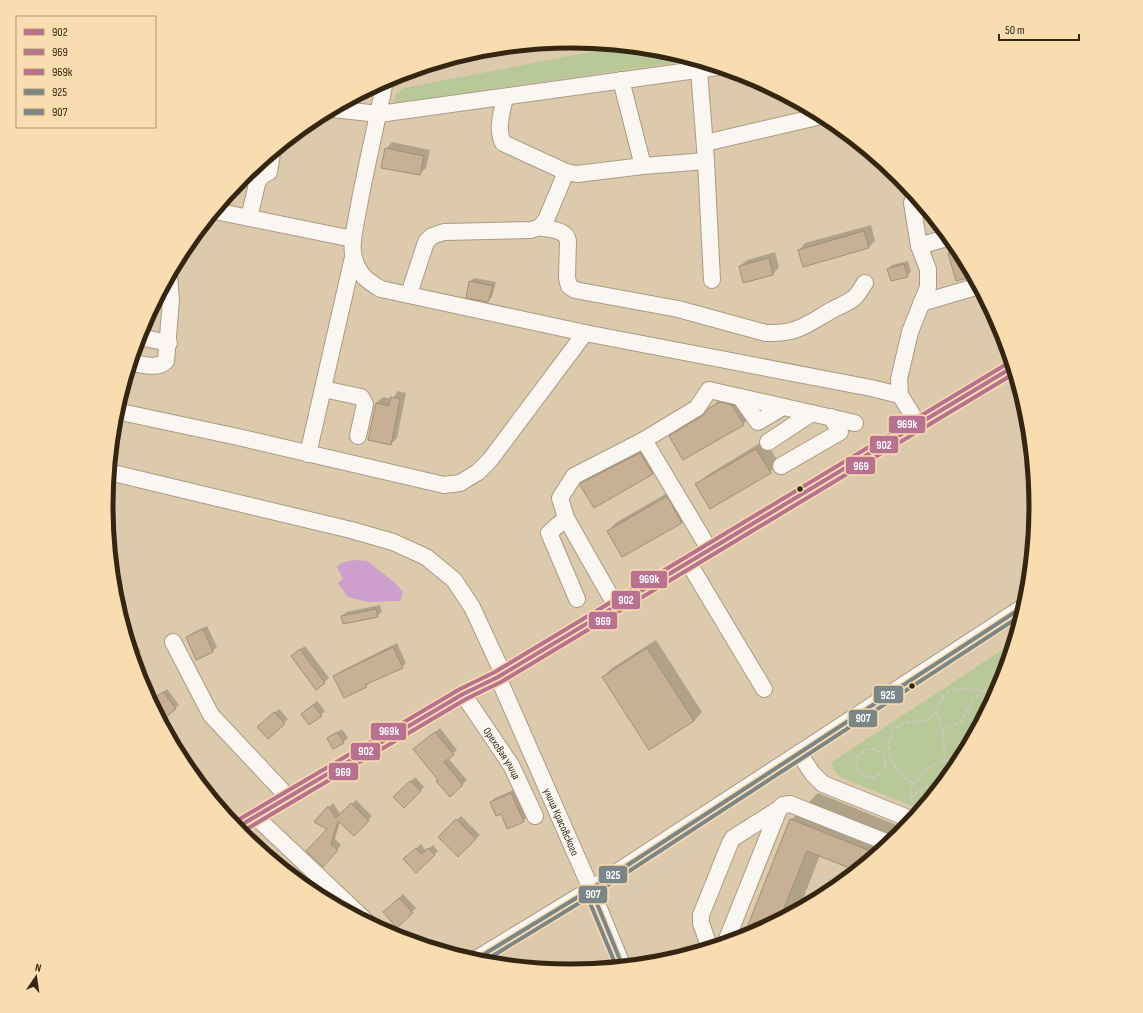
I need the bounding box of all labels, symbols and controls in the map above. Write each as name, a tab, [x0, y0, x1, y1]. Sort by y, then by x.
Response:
legend	[16, 16, 156, 128]
scale bar	[999, 16, 1079, 42]
text: 50 m	[1005, 23, 1025, 38]
text: 902	[52, 25, 68, 40]
text: 969	[52, 45, 68, 60]
text: 969к	[52, 65, 73, 80]
text: 925	[52, 85, 67, 100]
text: 907	[52, 105, 68, 120]
line badge: 969к	[888, 415, 926, 434]
text: 969к	[897, 418, 917, 431]
line badge: 902	[869, 435, 899, 454]
text: 902	[876, 439, 892, 452]
line badge: 969	[845, 456, 876, 475]
text: 969	[853, 460, 869, 473]
unlabelled marker	[795, 484, 805, 494]
line badge: 969к	[630, 570, 668, 589]
text: 969к	[639, 573, 659, 586]
line badge: 902	[611, 590, 641, 610]
text: 902	[618, 594, 634, 607]
line badge: 969	[588, 611, 618, 630]
text: 969	[595, 615, 611, 628]
unlabelled marker	[907, 681, 917, 691]
line badge: 925	[873, 685, 904, 704]
text: 925	[881, 689, 896, 702]
line badge: 907	[848, 709, 878, 728]
text: 907	[855, 712, 871, 725]
line badge: 969к	[370, 722, 407, 741]
text: 969к	[379, 725, 399, 738]
street label: Ореховая улица	[481, 725, 523, 781]
line badge: 902	[350, 742, 381, 761]
text: 902	[358, 745, 374, 758]
line badge: 969	[328, 762, 359, 781]
text: 969	[335, 766, 351, 779]
street label: улица Красовского	[541, 786, 582, 858]
line badge: 925	[598, 865, 628, 884]
text: 925	[606, 869, 621, 882]
line badge: 907	[578, 885, 608, 904]
text: 907	[585, 888, 601, 901]
north arrow	[16, 957, 56, 997]
text: N	[34, 961, 43, 975]

